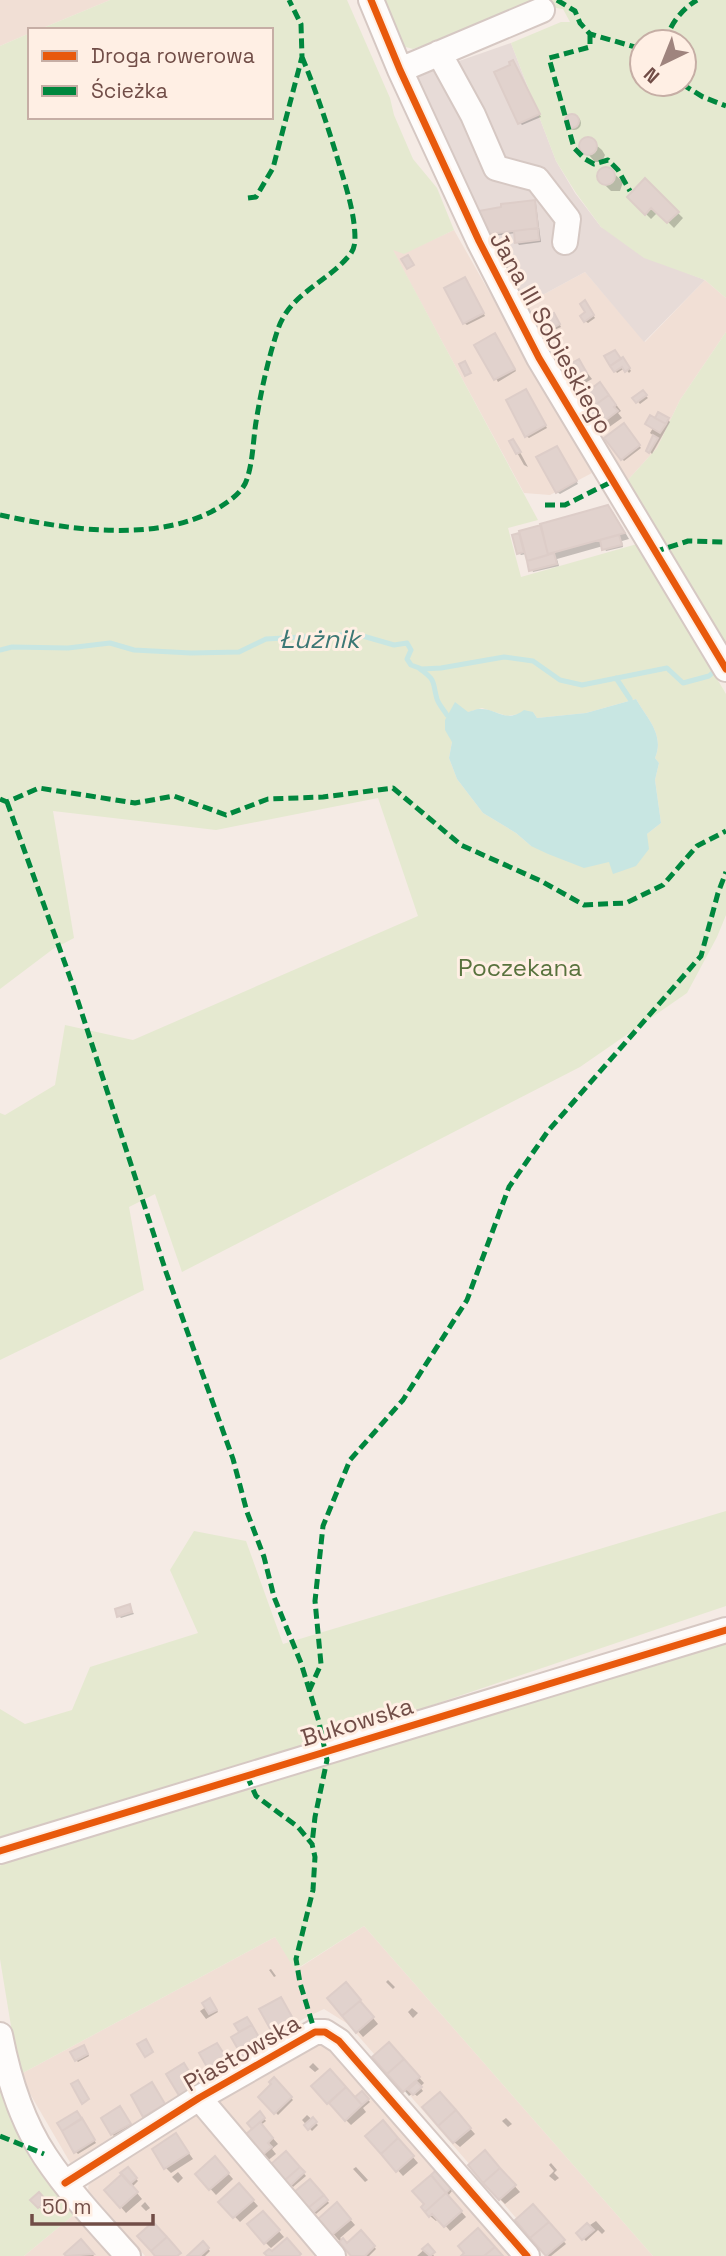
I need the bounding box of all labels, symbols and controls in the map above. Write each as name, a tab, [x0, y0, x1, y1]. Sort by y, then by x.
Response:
legend	[28, 28, 273, 119]
north arrow	[628, 28, 698, 98]
text: Droga rowerowa	[91, 42, 255, 69]
text: N	[639, 62, 665, 89]
text: Ścieżka	[91, 77, 168, 104]
street label: Jana III Sobieskiego	[483, 226, 620, 439]
water label: Łużnik	[278, 622, 363, 656]
park label: Poczekana	[458, 952, 582, 983]
street label: Bukowska	[297, 1690, 417, 1753]
street label: Piastowska	[178, 2007, 306, 2098]
scale bar	[32, 2182, 152, 2226]
text: 50 m	[42, 2193, 92, 2220]

